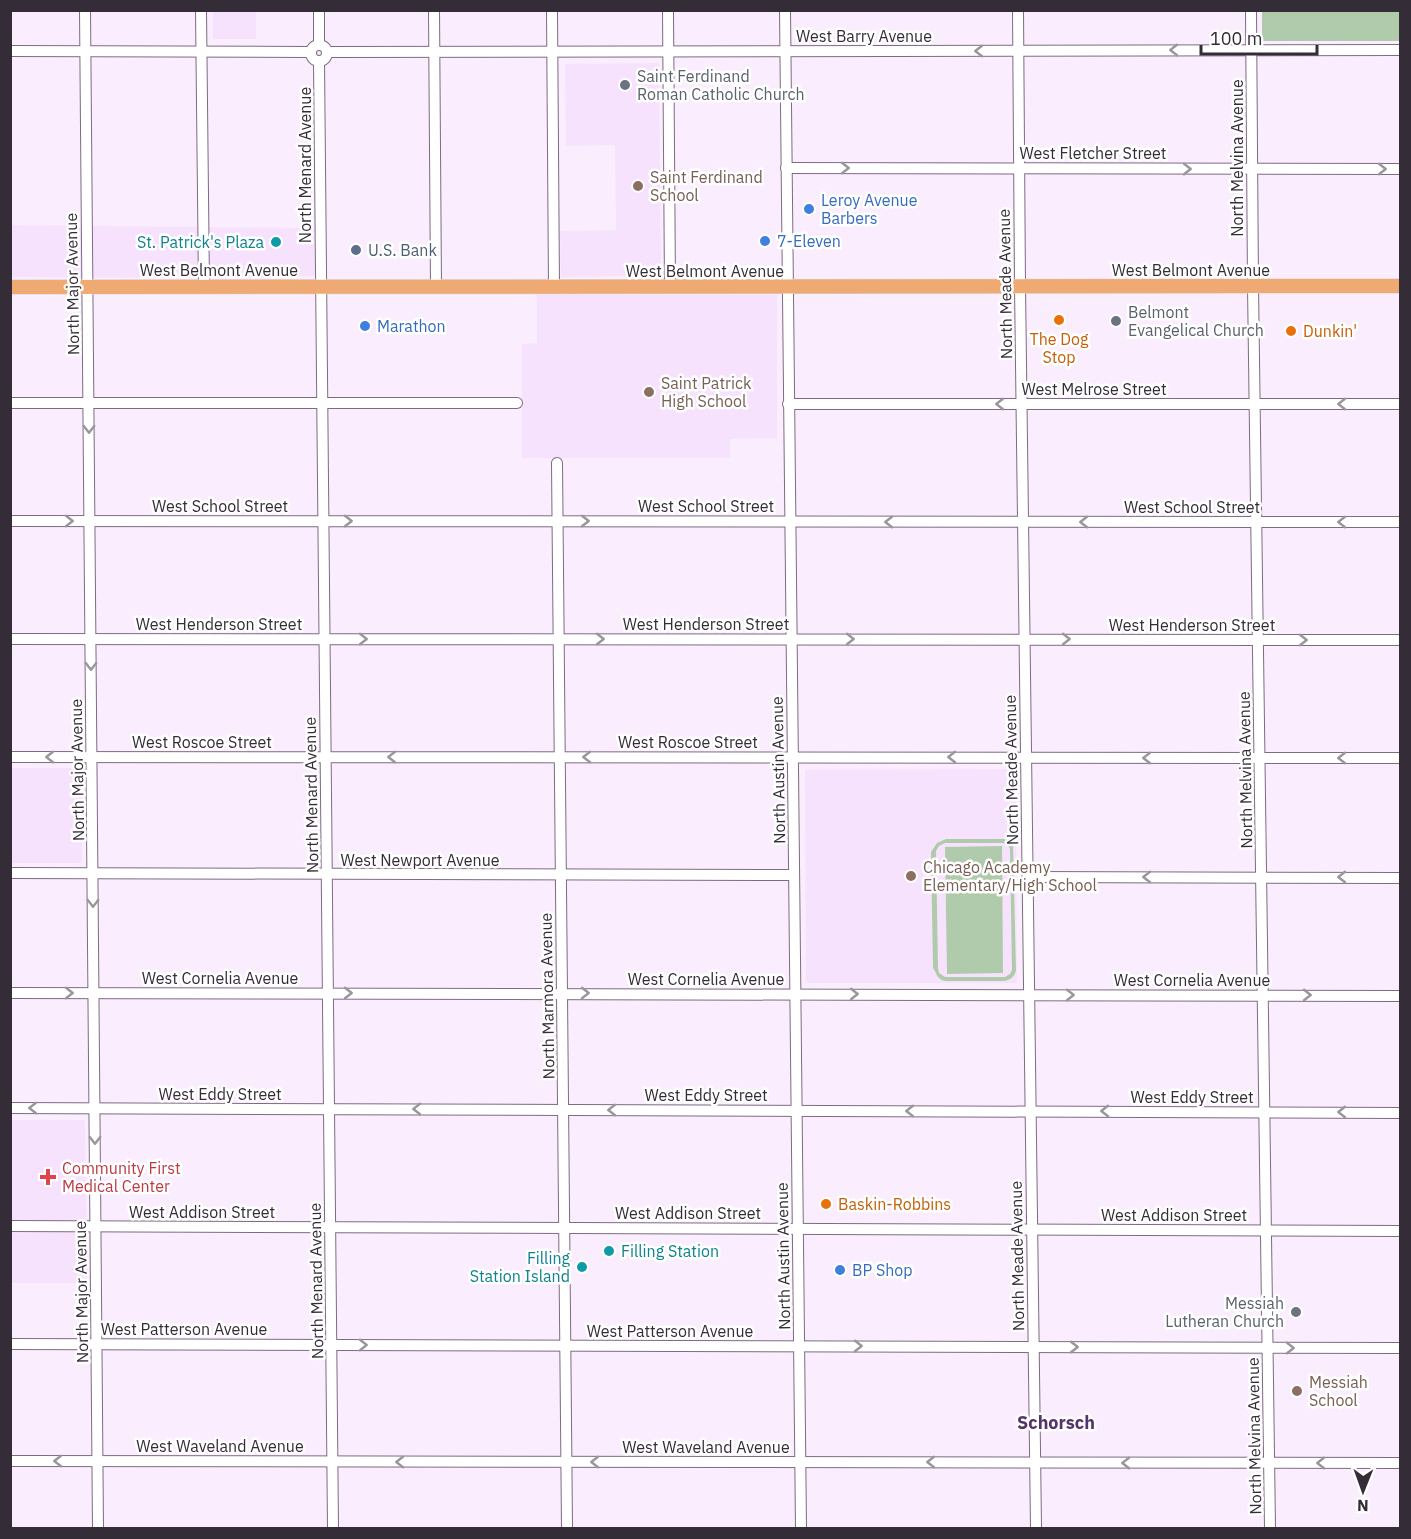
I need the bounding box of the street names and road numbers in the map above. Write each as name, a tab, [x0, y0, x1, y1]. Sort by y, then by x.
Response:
street label: West Barry Avenue	[796, 26, 932, 46]
street label: North Melvina Avenue	[1227, 79, 1247, 237]
street label: North Menard Avenue	[295, 87, 315, 243]
street label: West Fletcher Street	[1020, 143, 1166, 163]
street label: North Meade Avenue	[994, 208, 1016, 359]
street label: North Major Avenue	[61, 212, 83, 355]
street label: West Belmont Avenue	[140, 260, 298, 280]
street label: West Belmont Avenue	[1112, 260, 1270, 280]
street label: West Belmont Avenue	[626, 261, 784, 281]
street label: West Melrose Street	[1022, 379, 1167, 399]
street label: West School Street	[152, 496, 288, 516]
street label: West School Street	[638, 496, 774, 516]
street label: West School Street	[1124, 497, 1260, 517]
street label: West Henderson Street	[136, 614, 302, 634]
street label: West Henderson Street	[623, 614, 789, 634]
street label: West Henderson Street	[1109, 615, 1275, 635]
street label: North Melvina Avenue	[1234, 691, 1256, 849]
street label: North Meade Avenue	[1000, 694, 1022, 845]
street label: North Austin Avenue	[767, 696, 789, 844]
street label: North Major Avenue	[66, 698, 88, 841]
street label: North Menard Avenue	[300, 716, 322, 873]
street label: West Roscoe Street	[132, 732, 272, 752]
street label: West Roscoe Street	[618, 732, 758, 752]
street label: West Newport Avenue	[340, 850, 500, 870]
street label: North Marmora Avenue	[536, 912, 558, 1079]
street label: West Cornelia Avenue	[142, 968, 299, 988]
street label: West Cornelia Avenue	[628, 969, 785, 989]
street label: West Cornelia Avenue	[1114, 970, 1271, 990]
street label: West Eddy Street	[158, 1084, 282, 1104]
street label: West Eddy Street	[644, 1085, 768, 1105]
street label: West Eddy Street	[1130, 1087, 1254, 1107]
street label: North Meade Avenue	[1006, 1180, 1028, 1331]
street label: North Austin Avenue	[772, 1182, 794, 1330]
street label: West Addison Street	[129, 1202, 275, 1222]
street label: North Menard Avenue	[305, 1202, 327, 1359]
street label: West Addison Street	[615, 1203, 761, 1223]
street label: West Addison Street	[1101, 1205, 1247, 1225]
street label: North Major Avenue	[70, 1220, 92, 1363]
street label: West Patterson Avenue	[101, 1319, 268, 1339]
street label: West Patterson Avenue	[587, 1321, 754, 1341]
street label: North Melvina Avenue	[1243, 1357, 1265, 1515]
street label: West Waveland Avenue	[136, 1436, 304, 1456]
street label: West Waveland Avenue	[622, 1437, 790, 1457]

